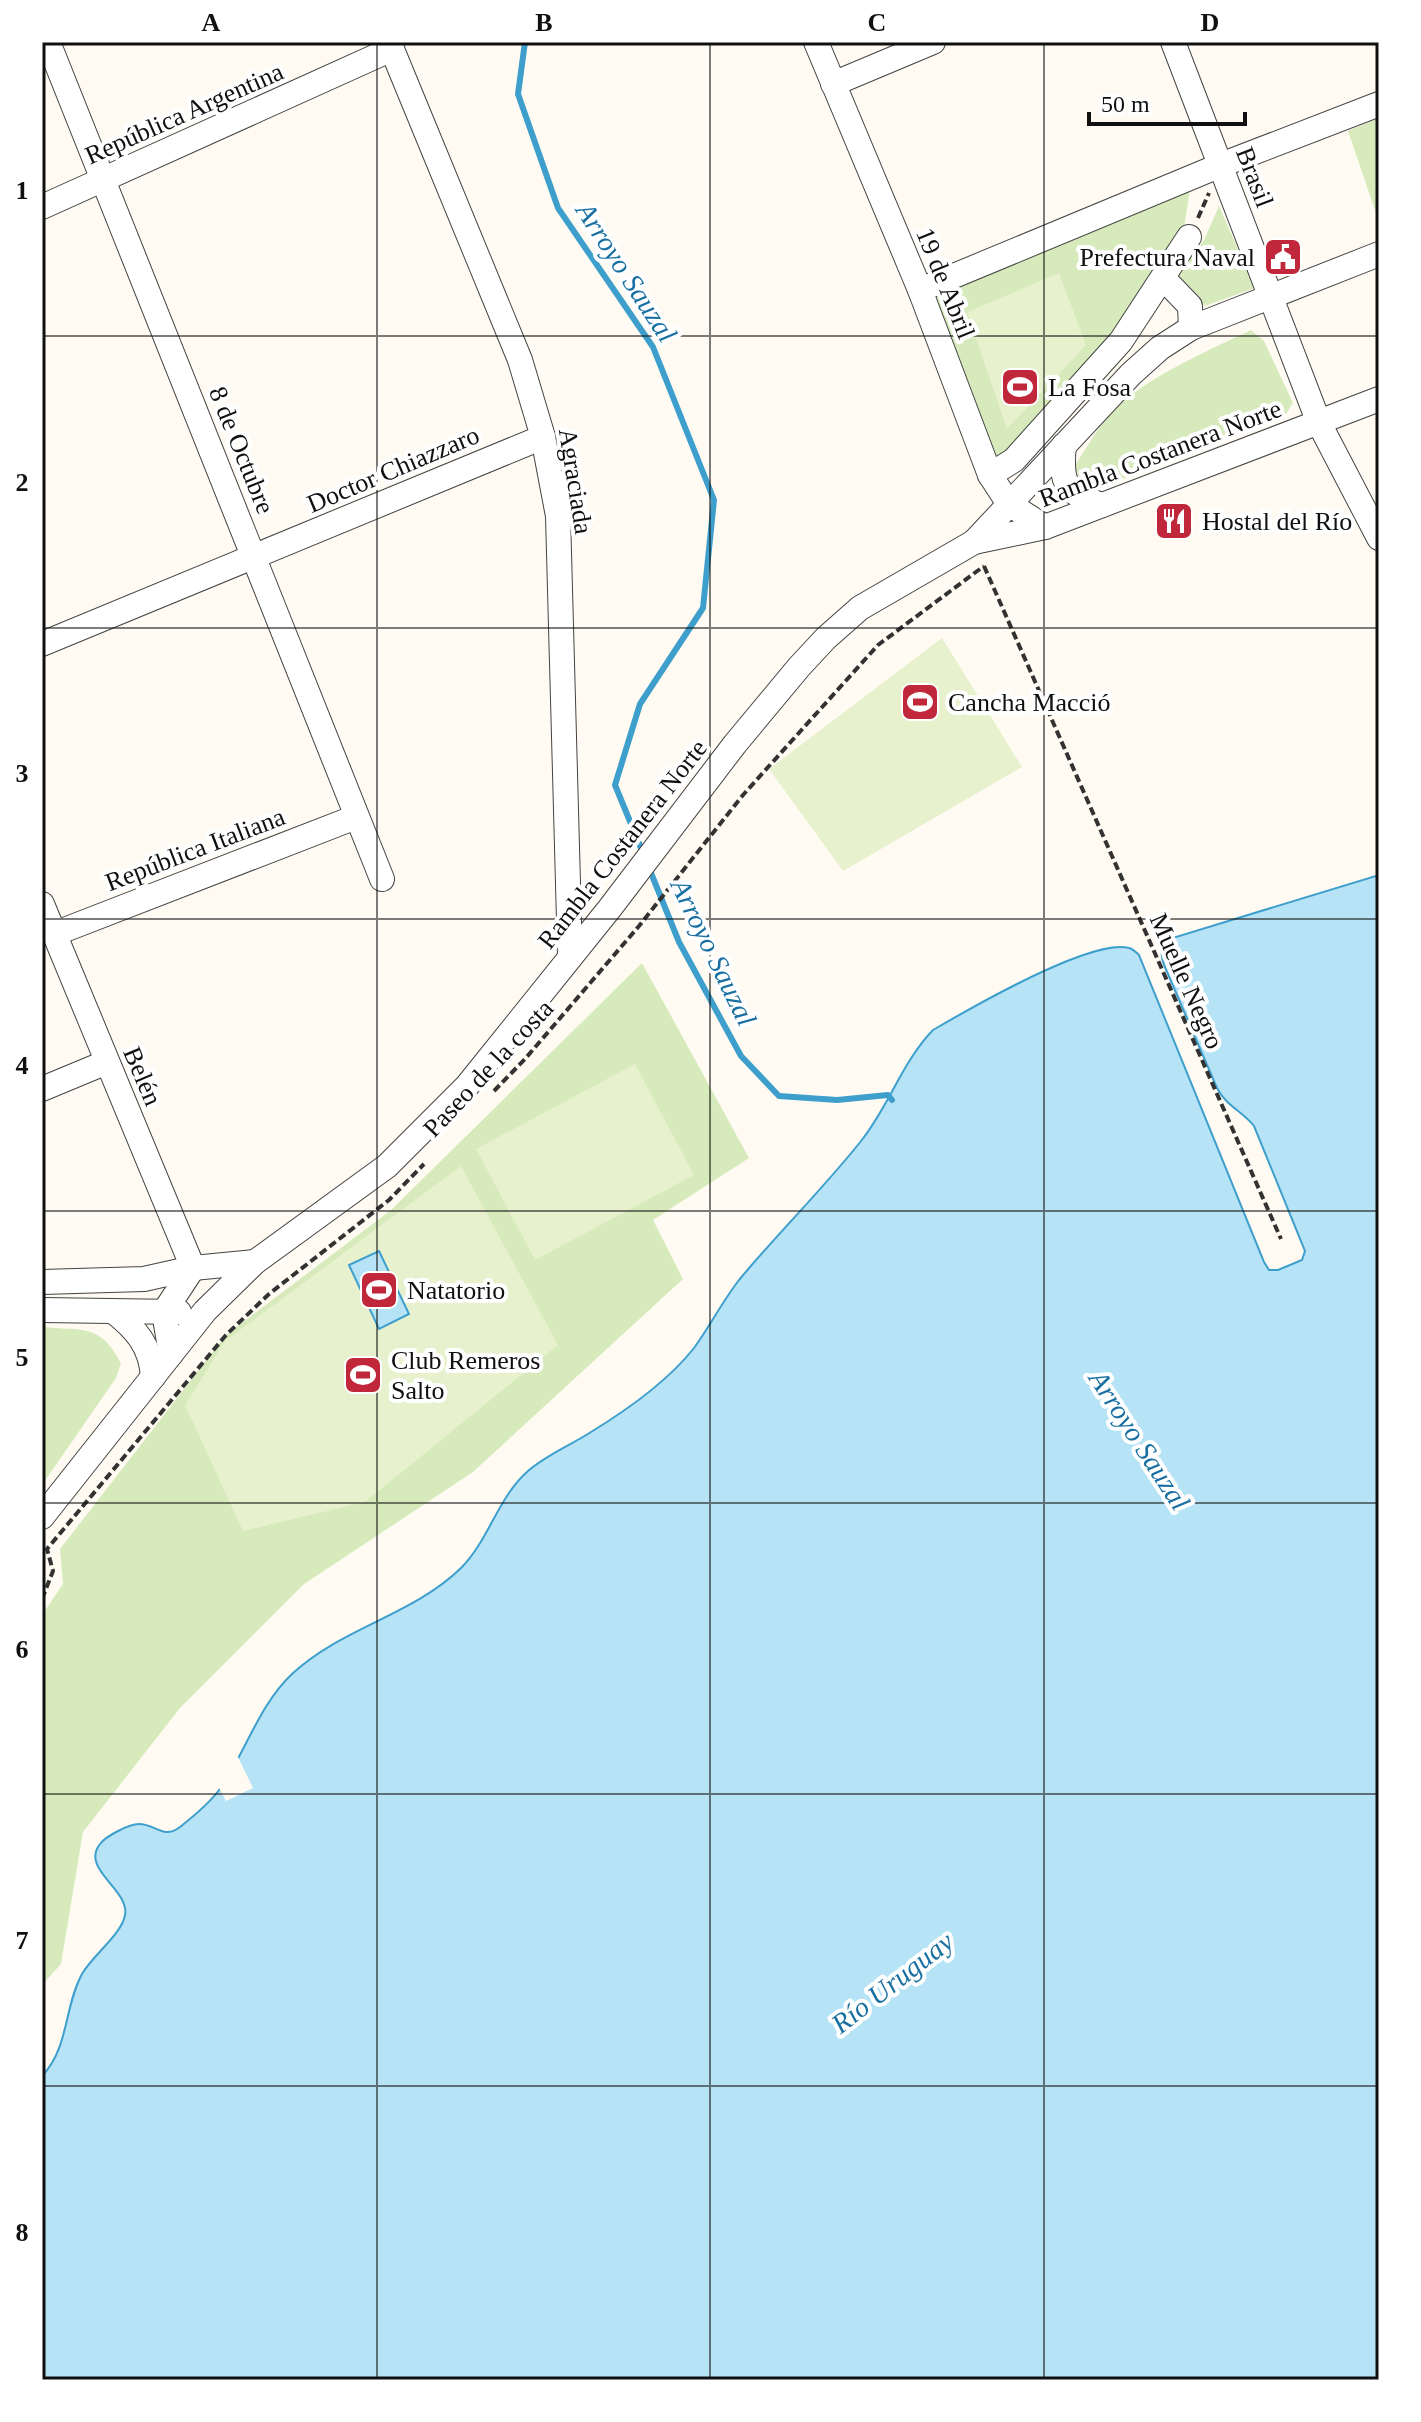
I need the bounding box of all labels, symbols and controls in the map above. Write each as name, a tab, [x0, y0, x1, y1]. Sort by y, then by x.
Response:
text: A	[202, 8, 221, 37]
text: B	[535, 8, 553, 37]
text: C	[868, 8, 886, 37]
text: D	[1201, 8, 1219, 37]
street label: República Argentina	[81, 57, 288, 170]
scale bar	[1089, 76, 1245, 126]
text: 50 m	[1101, 91, 1150, 117]
street label: Brasil	[1230, 143, 1279, 211]
text: 1	[16, 176, 29, 205]
water label: Arroyo Sauzal	[569, 195, 683, 348]
street label: 19 de Abril	[910, 224, 981, 343]
public building icon: Prefectura Naval	[1262, 236, 1304, 278]
place label: Prefectura Naval	[1080, 243, 1255, 272]
sports icon: La Fosa	[999, 366, 1041, 408]
place label: La Fosa	[1048, 373, 1132, 402]
street label: 8 de Octubre	[203, 383, 280, 518]
street label: Rambla Costanera Norte	[1035, 394, 1285, 513]
street label: Doctor Chiazzaro	[303, 420, 484, 519]
street label: Agraciada	[553, 426, 598, 537]
text: 2	[16, 468, 29, 497]
restaurant icon: Hostal del Río	[1153, 500, 1195, 542]
place label: Hostal del Río	[1202, 507, 1352, 536]
sports icon: Cancha Macció	[899, 681, 941, 723]
place label: Cancha Macció	[948, 688, 1110, 717]
street label: Rambla Costanera Norte	[532, 734, 713, 955]
text: 3	[16, 759, 29, 788]
street label: República Italiana	[101, 802, 289, 897]
water label: Arroyo Sauzal	[664, 872, 763, 1031]
street label: Muelle Negro	[1144, 909, 1229, 1053]
street label: Paseo de la costa	[417, 993, 560, 1143]
street label: Belén	[117, 1043, 168, 1110]
text: 4	[16, 1051, 29, 1080]
sports icon: Natatorio	[358, 1269, 400, 1311]
place label: Natatorio	[407, 1276, 505, 1305]
text: 5	[16, 1343, 29, 1372]
place label: Club Remeros Salto	[391, 1346, 541, 1405]
sports icon: Club Remeros Salto	[342, 1354, 384, 1396]
water label: Arroyo Sauzal	[1082, 1363, 1196, 1516]
text: 6	[16, 1635, 29, 1664]
water label: Río Uruguay	[825, 1925, 960, 2040]
text: 7	[16, 1926, 29, 1955]
text: 8	[16, 2218, 29, 2247]

